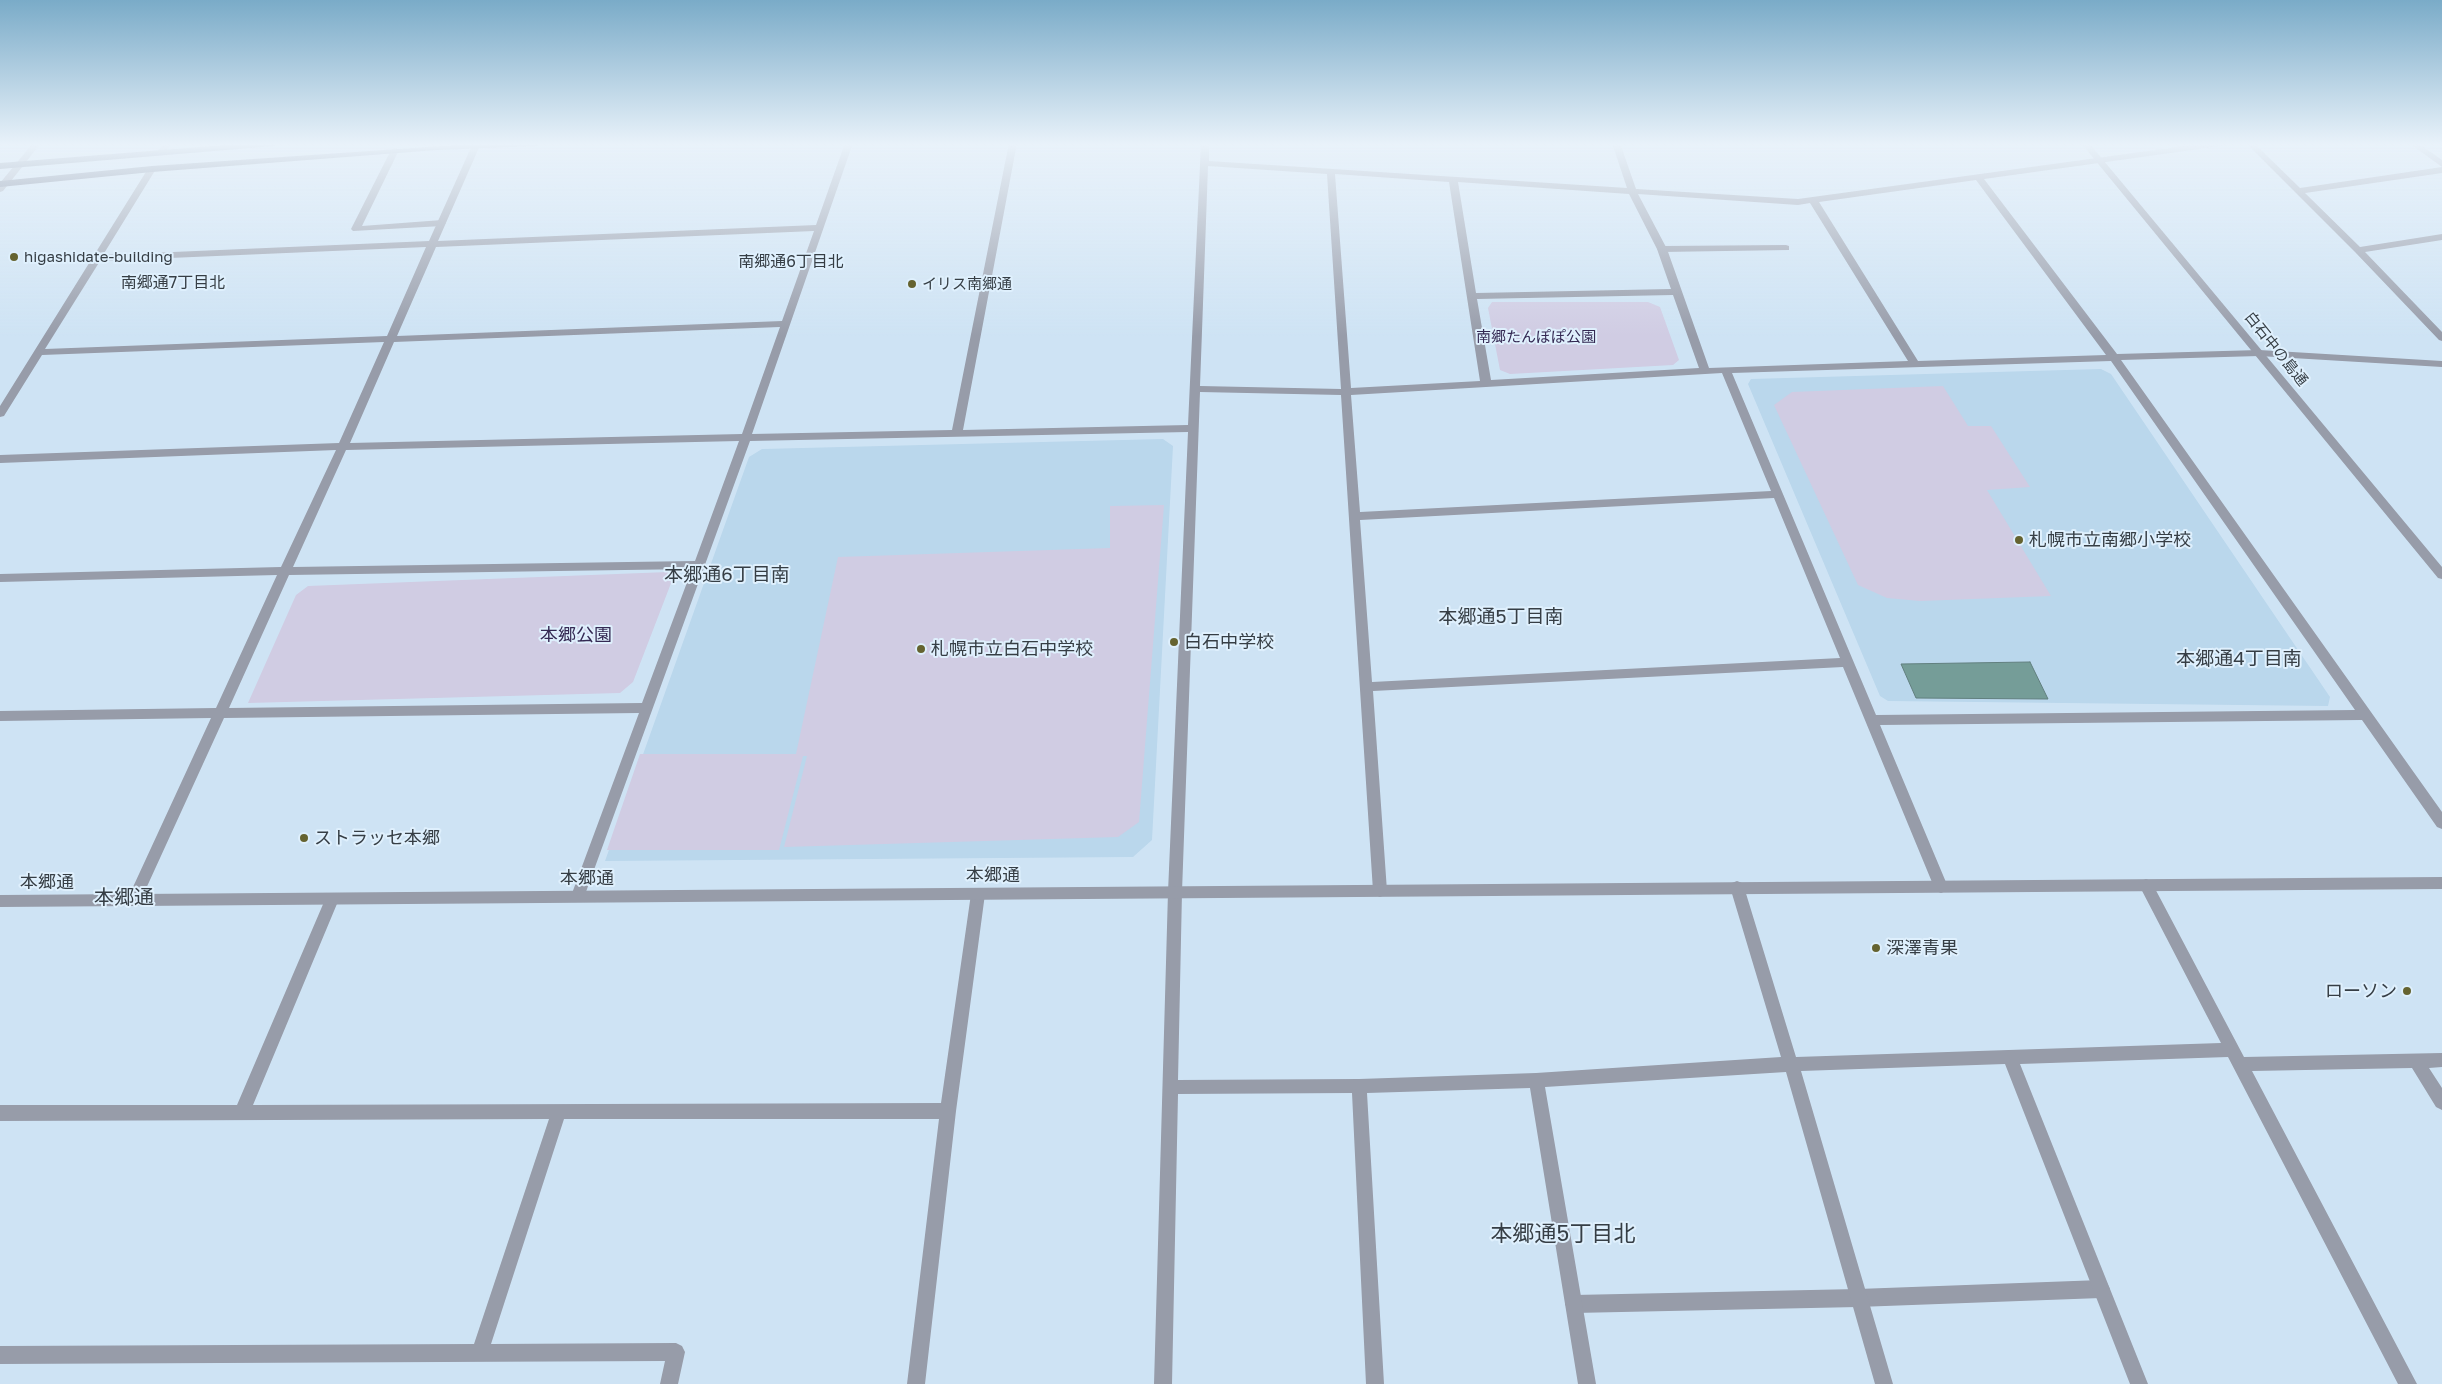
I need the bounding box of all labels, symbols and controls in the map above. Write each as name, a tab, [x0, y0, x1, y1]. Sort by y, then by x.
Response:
place label: higashidate-building	[24, 248, 173, 266]
marker: higashidate-building	[8, 251, 20, 263]
district label: 南郷通6丁目北	[738, 252, 844, 272]
district label: 南郷通7丁目北	[121, 273, 225, 293]
place label: イリス南郷通	[922, 275, 1012, 293]
marker: イリス南郷通	[906, 278, 918, 290]
street label: 白石中の島通	[2241, 308, 2311, 390]
park label: 南郷たんぽぽ公園	[1476, 328, 1596, 346]
place label: 札幌市立南郷小学校	[2029, 529, 2191, 551]
marker: 札幌市立南郷小学校	[2013, 534, 2025, 546]
district label: 本郷通6丁目南	[664, 564, 790, 586]
district label: 本郷通5丁目南	[1438, 606, 1564, 628]
park label: 本郷公園	[540, 624, 612, 646]
place label: 白石中学校	[1184, 631, 1274, 653]
marker: 白石中学校	[1168, 636, 1180, 648]
place label: 札幌市立白石中学校	[931, 638, 1093, 660]
marker: 札幌市立白石中学校	[915, 643, 927, 655]
district label: 本郷通4丁目南	[2176, 648, 2302, 670]
place label: ストラッセ本郷	[314, 827, 440, 849]
marker: ストラッセ本郷	[298, 832, 310, 844]
street label: 本郷通	[966, 864, 1020, 886]
street label: 本郷通	[560, 867, 614, 889]
street label: 本郷通	[20, 871, 74, 893]
district label: 本郷通	[94, 886, 154, 910]
place label: 深澤青果	[1886, 937, 1958, 959]
marker: 深澤青果	[1870, 942, 1882, 954]
place label: ローソン	[2325, 980, 2397, 1002]
marker: ローソン	[2401, 985, 2413, 997]
district label: 本郷通5丁目北	[1491, 1221, 1635, 1247]

